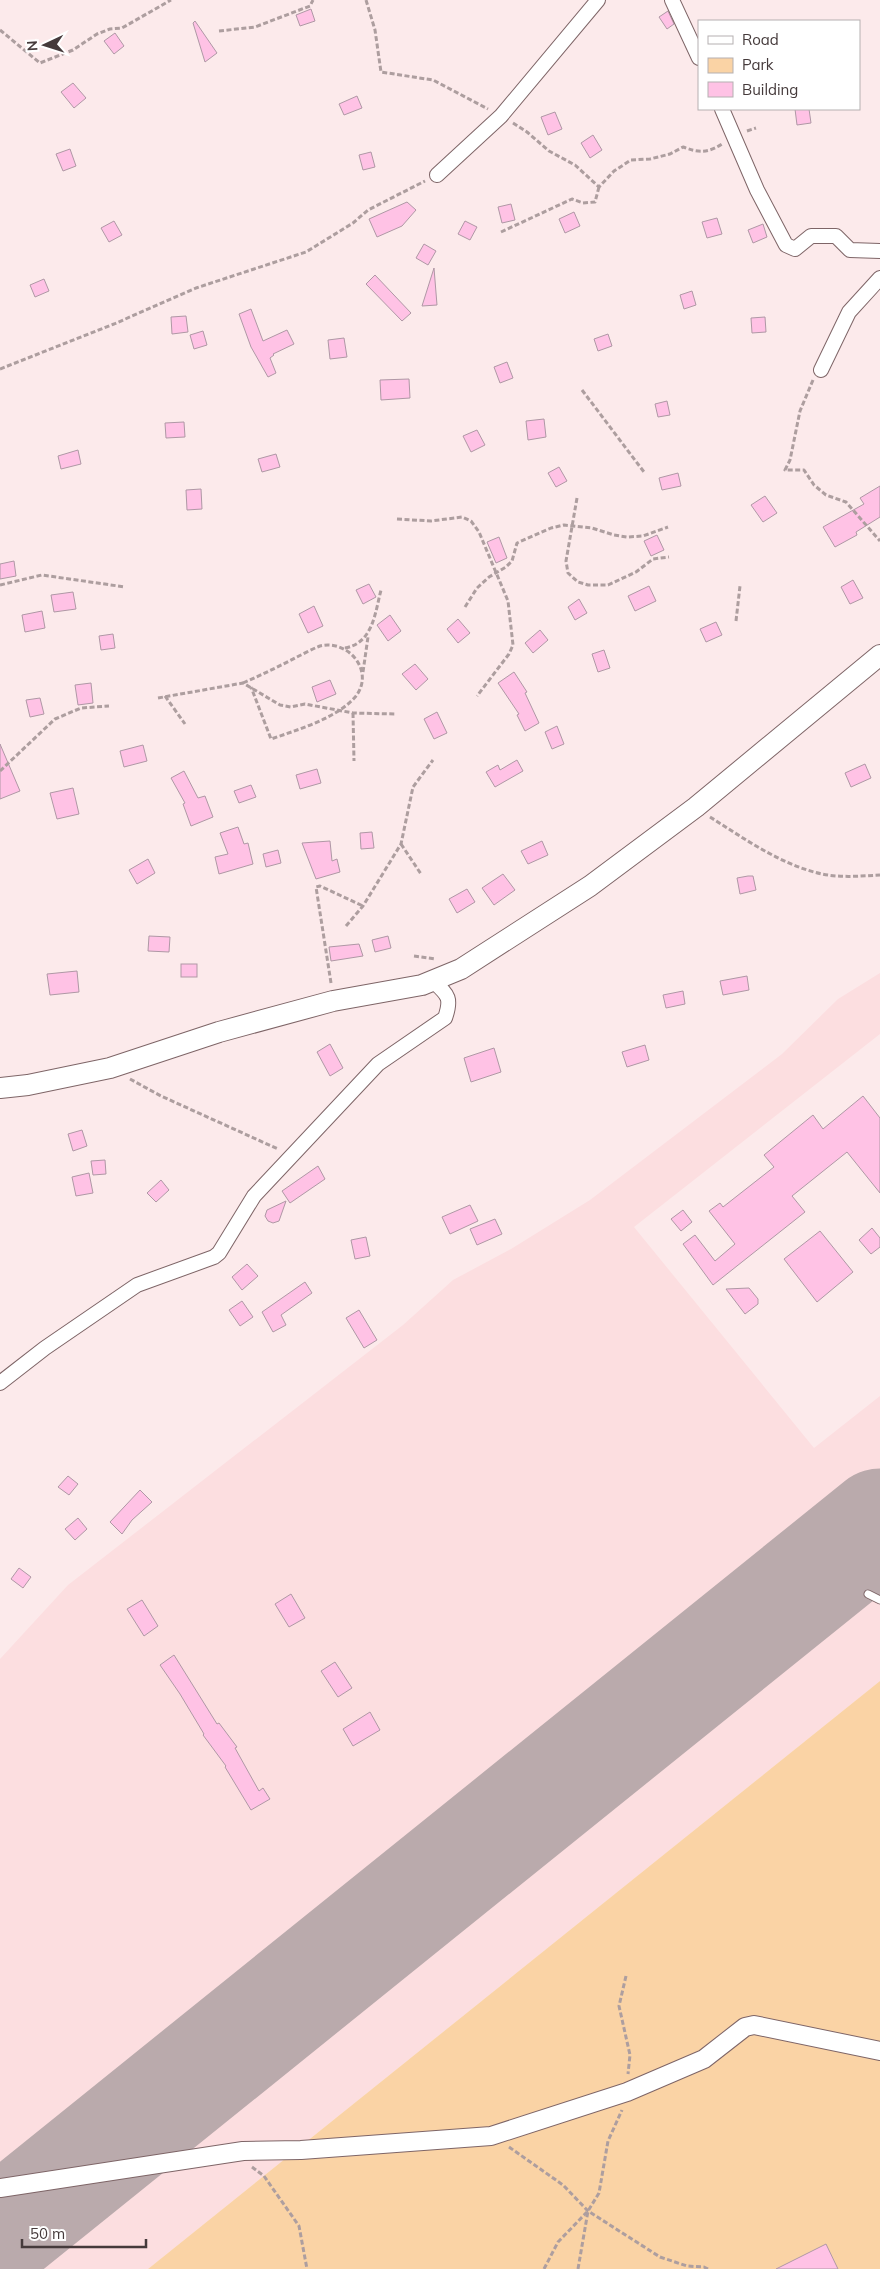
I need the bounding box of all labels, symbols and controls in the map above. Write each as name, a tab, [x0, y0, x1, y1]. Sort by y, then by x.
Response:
north arrow	[20, 20, 70, 70]
legend	[698, 20, 860, 110]
text: Road	[742, 30, 779, 49]
text: N	[23, 40, 41, 52]
text: Park	[742, 55, 774, 74]
text: Building	[742, 80, 798, 99]
scale bar	[22, 2216, 146, 2248]
text: 50 m	[30, 2224, 65, 2243]

